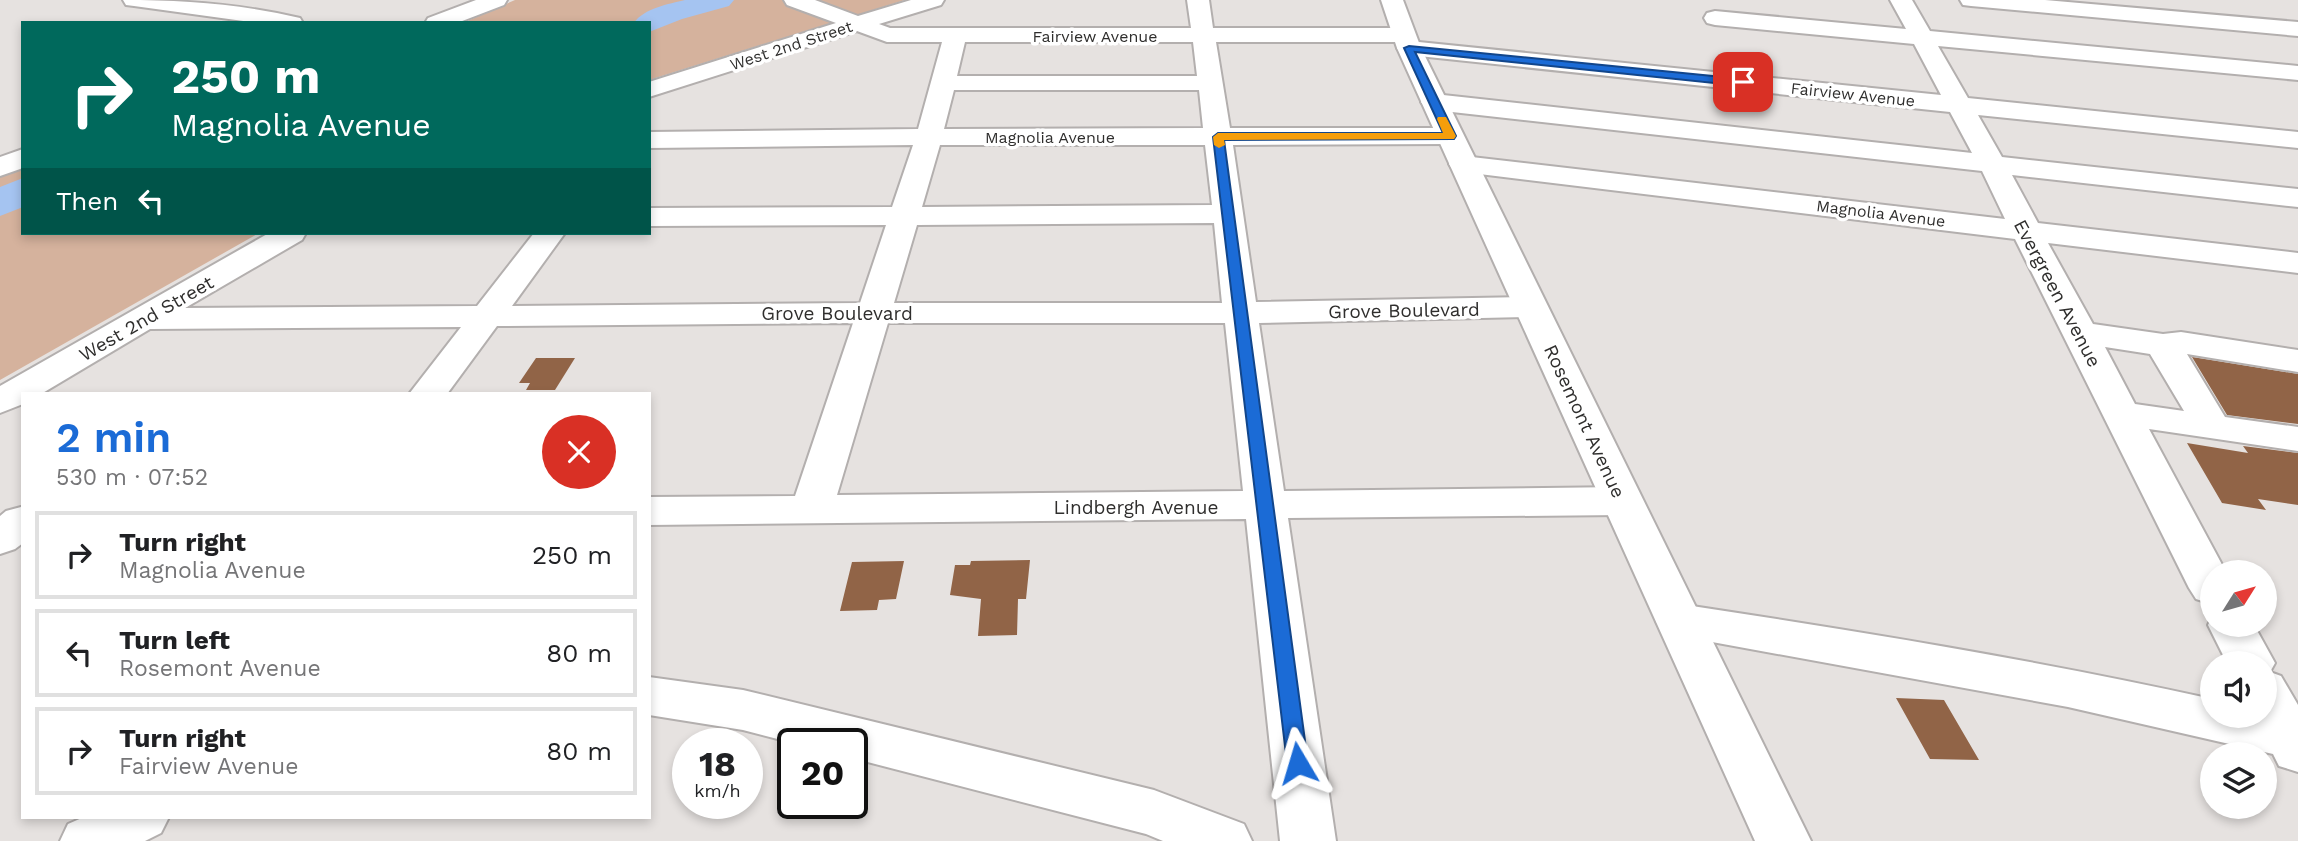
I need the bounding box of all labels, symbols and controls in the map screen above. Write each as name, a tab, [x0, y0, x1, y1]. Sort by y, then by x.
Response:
street label: West 2nd Street	[728, 17, 855, 74]
street label: Fairview Avenue	[1033, 27, 1157, 46]
text: 250 m	[171, 47, 320, 105]
icon: right	[56, 49, 147, 140]
pin	[1713, 52, 1773, 112]
icon: arrive	[1724, 63, 1762, 101]
street label: Fairview Avenue	[1790, 79, 1916, 110]
text: Magnolia Avenue	[171, 106, 431, 144]
street label: Magnolia Avenue	[985, 128, 1115, 147]
icon: left	[132, 182, 170, 220]
text: Then	[56, 186, 118, 216]
street label: Magnolia Avenue	[1815, 196, 1947, 231]
street label: Evergreen Avenue	[2009, 216, 2106, 371]
street label: West 2nd Street	[75, 271, 218, 366]
street label: Grove Boulevard	[1328, 298, 1480, 323]
street label: Grove Boulevard	[761, 302, 913, 325]
street label: Rosemont Avenue	[1539, 341, 1630, 502]
text: 2 min	[56, 413, 171, 462]
button: close	[542, 415, 616, 489]
text: 530 m · 07:52	[56, 464, 208, 491]
street label: Lindbergh Avenue	[1053, 496, 1219, 519]
text: Turn right	[119, 527, 246, 557]
icon: right	[60, 536, 98, 574]
text: 250 m	[532, 540, 612, 570]
text: Magnolia Avenue	[119, 557, 306, 584]
north arrow	[2200, 560, 2277, 637]
map controls	[2200, 560, 2277, 819]
text: Turn left	[119, 625, 230, 655]
icon: left	[60, 634, 98, 672]
text: 80 m	[546, 638, 612, 668]
button: sound	[2200, 651, 2277, 728]
text: Rosemont Avenue	[119, 655, 321, 682]
text: Turn right	[119, 723, 246, 753]
position arrow	[1261, 726, 1335, 800]
speed limit sign: 20	[777, 728, 868, 819]
icon: right	[60, 732, 98, 770]
text: 80 m	[546, 736, 612, 766]
button: layers	[2200, 742, 2277, 819]
text: 18	[699, 743, 736, 785]
text: Fairview Avenue	[119, 753, 298, 780]
text: km/h	[694, 780, 741, 801]

